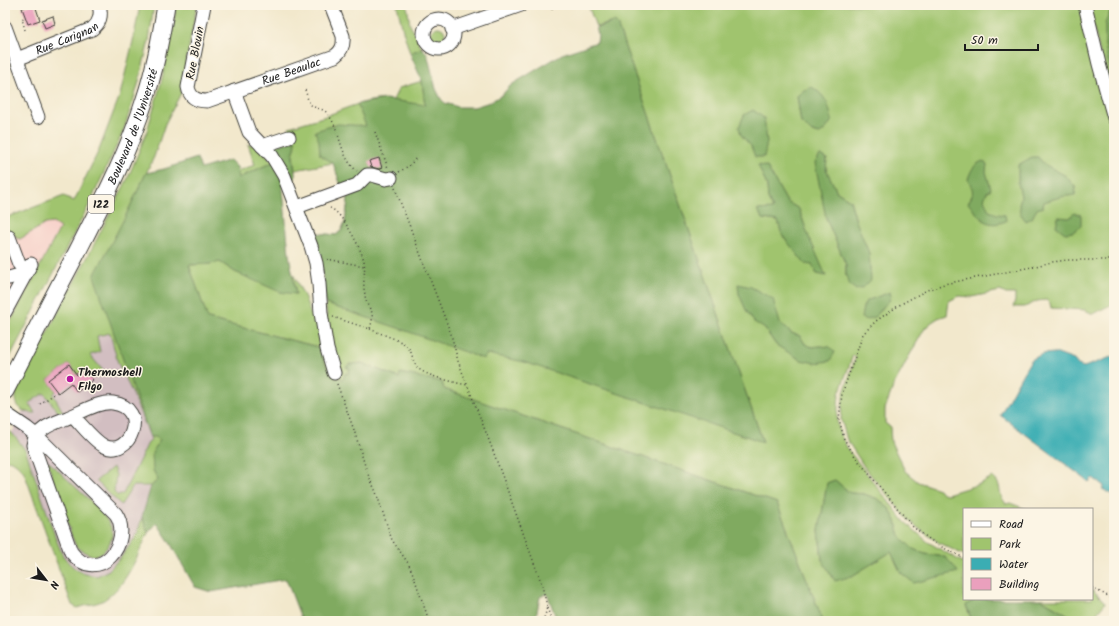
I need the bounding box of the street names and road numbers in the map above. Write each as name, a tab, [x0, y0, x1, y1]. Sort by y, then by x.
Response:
street label: Rue Carignan	[33, 18, 104, 61]
street label: Rue Blouin	[181, 25, 210, 81]
street label: Rue Beaulac	[259, 53, 324, 91]
street label: Boulevard de l'Université	[103, 66, 163, 188]
road number: 122	[88, 195, 114, 213]

